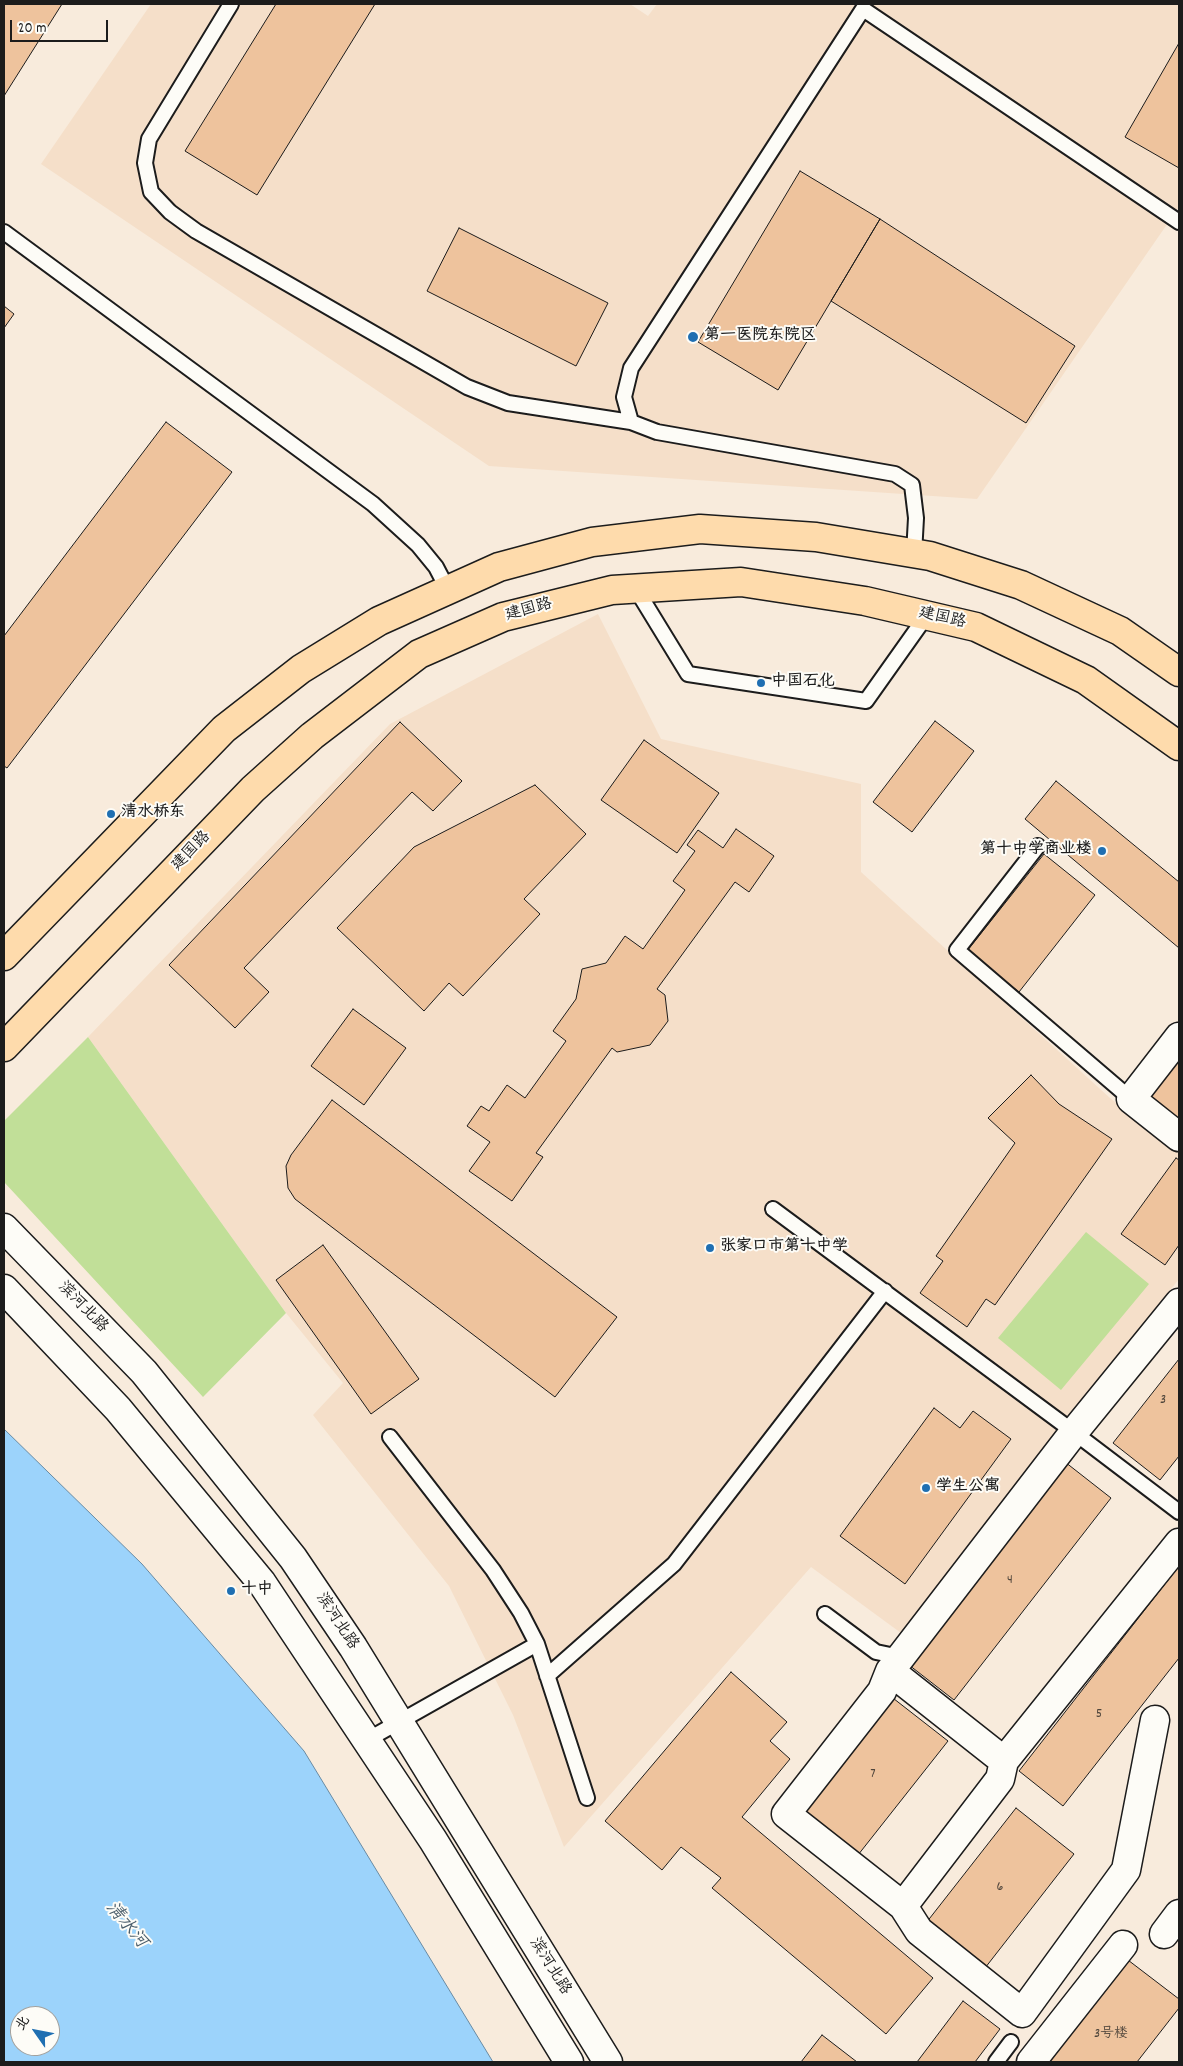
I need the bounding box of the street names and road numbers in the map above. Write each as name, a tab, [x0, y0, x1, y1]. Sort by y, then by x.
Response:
street label: 建国路	[503, 596, 555, 626]
street label: 建国路	[916, 604, 968, 634]
street label: 建国路	[168, 828, 216, 876]
street label: 滨河北路	[53, 1278, 111, 1338]
street label: 滨河北路	[311, 1590, 361, 1654]
street label: 滨河北路	[524, 1935, 574, 1999]

